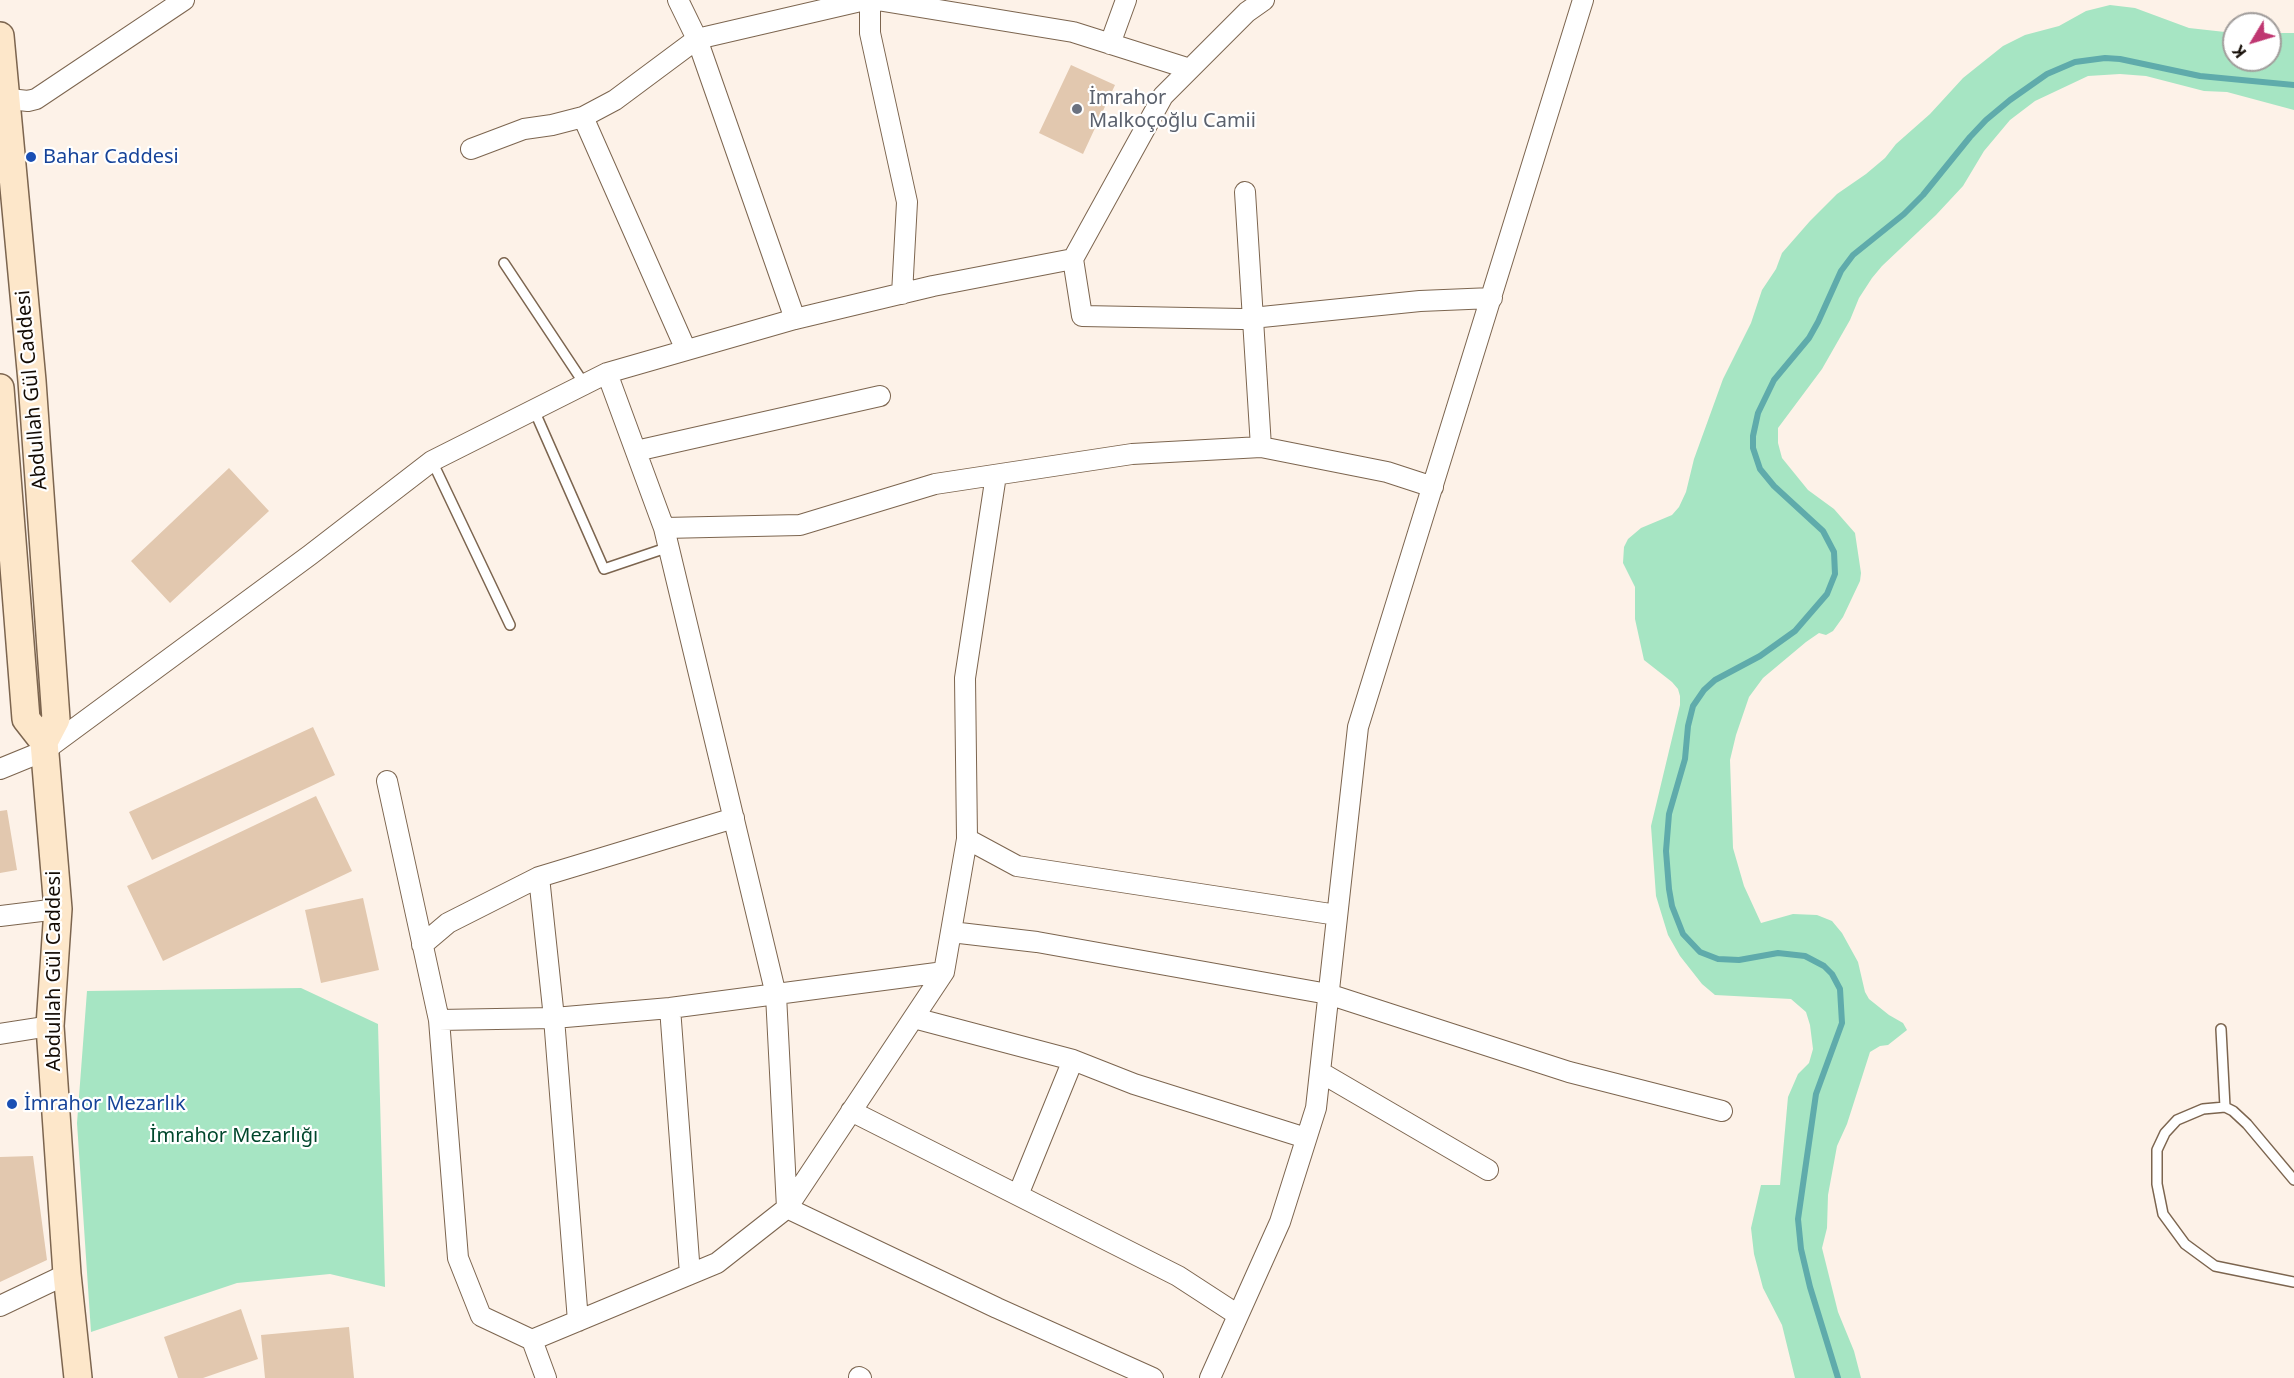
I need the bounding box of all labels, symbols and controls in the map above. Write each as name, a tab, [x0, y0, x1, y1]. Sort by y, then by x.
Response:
north arrow	[2222, 12, 2282, 72]
text: K	[2227, 41, 2251, 63]
place label: İmrahor Malkoçoğlu Camii	[1089, 86, 1256, 133]
marker: İmrahor Malkoçoğlu Camii	[1070, 102, 1084, 116]
place label: Bahar Caddesi	[43, 145, 179, 169]
marker: Bahar Caddesi	[24, 150, 38, 164]
street label: Abdullah Gül Caddesi	[11, 289, 53, 491]
street label: Abdullah Gül Caddesi	[42, 871, 66, 1071]
place label: İmrahor Mezarlık	[24, 1092, 186, 1116]
marker: İmrahor Mezarlık	[5, 1097, 19, 1111]
park label: İmrahor Mezarlığı	[150, 1124, 318, 1148]

